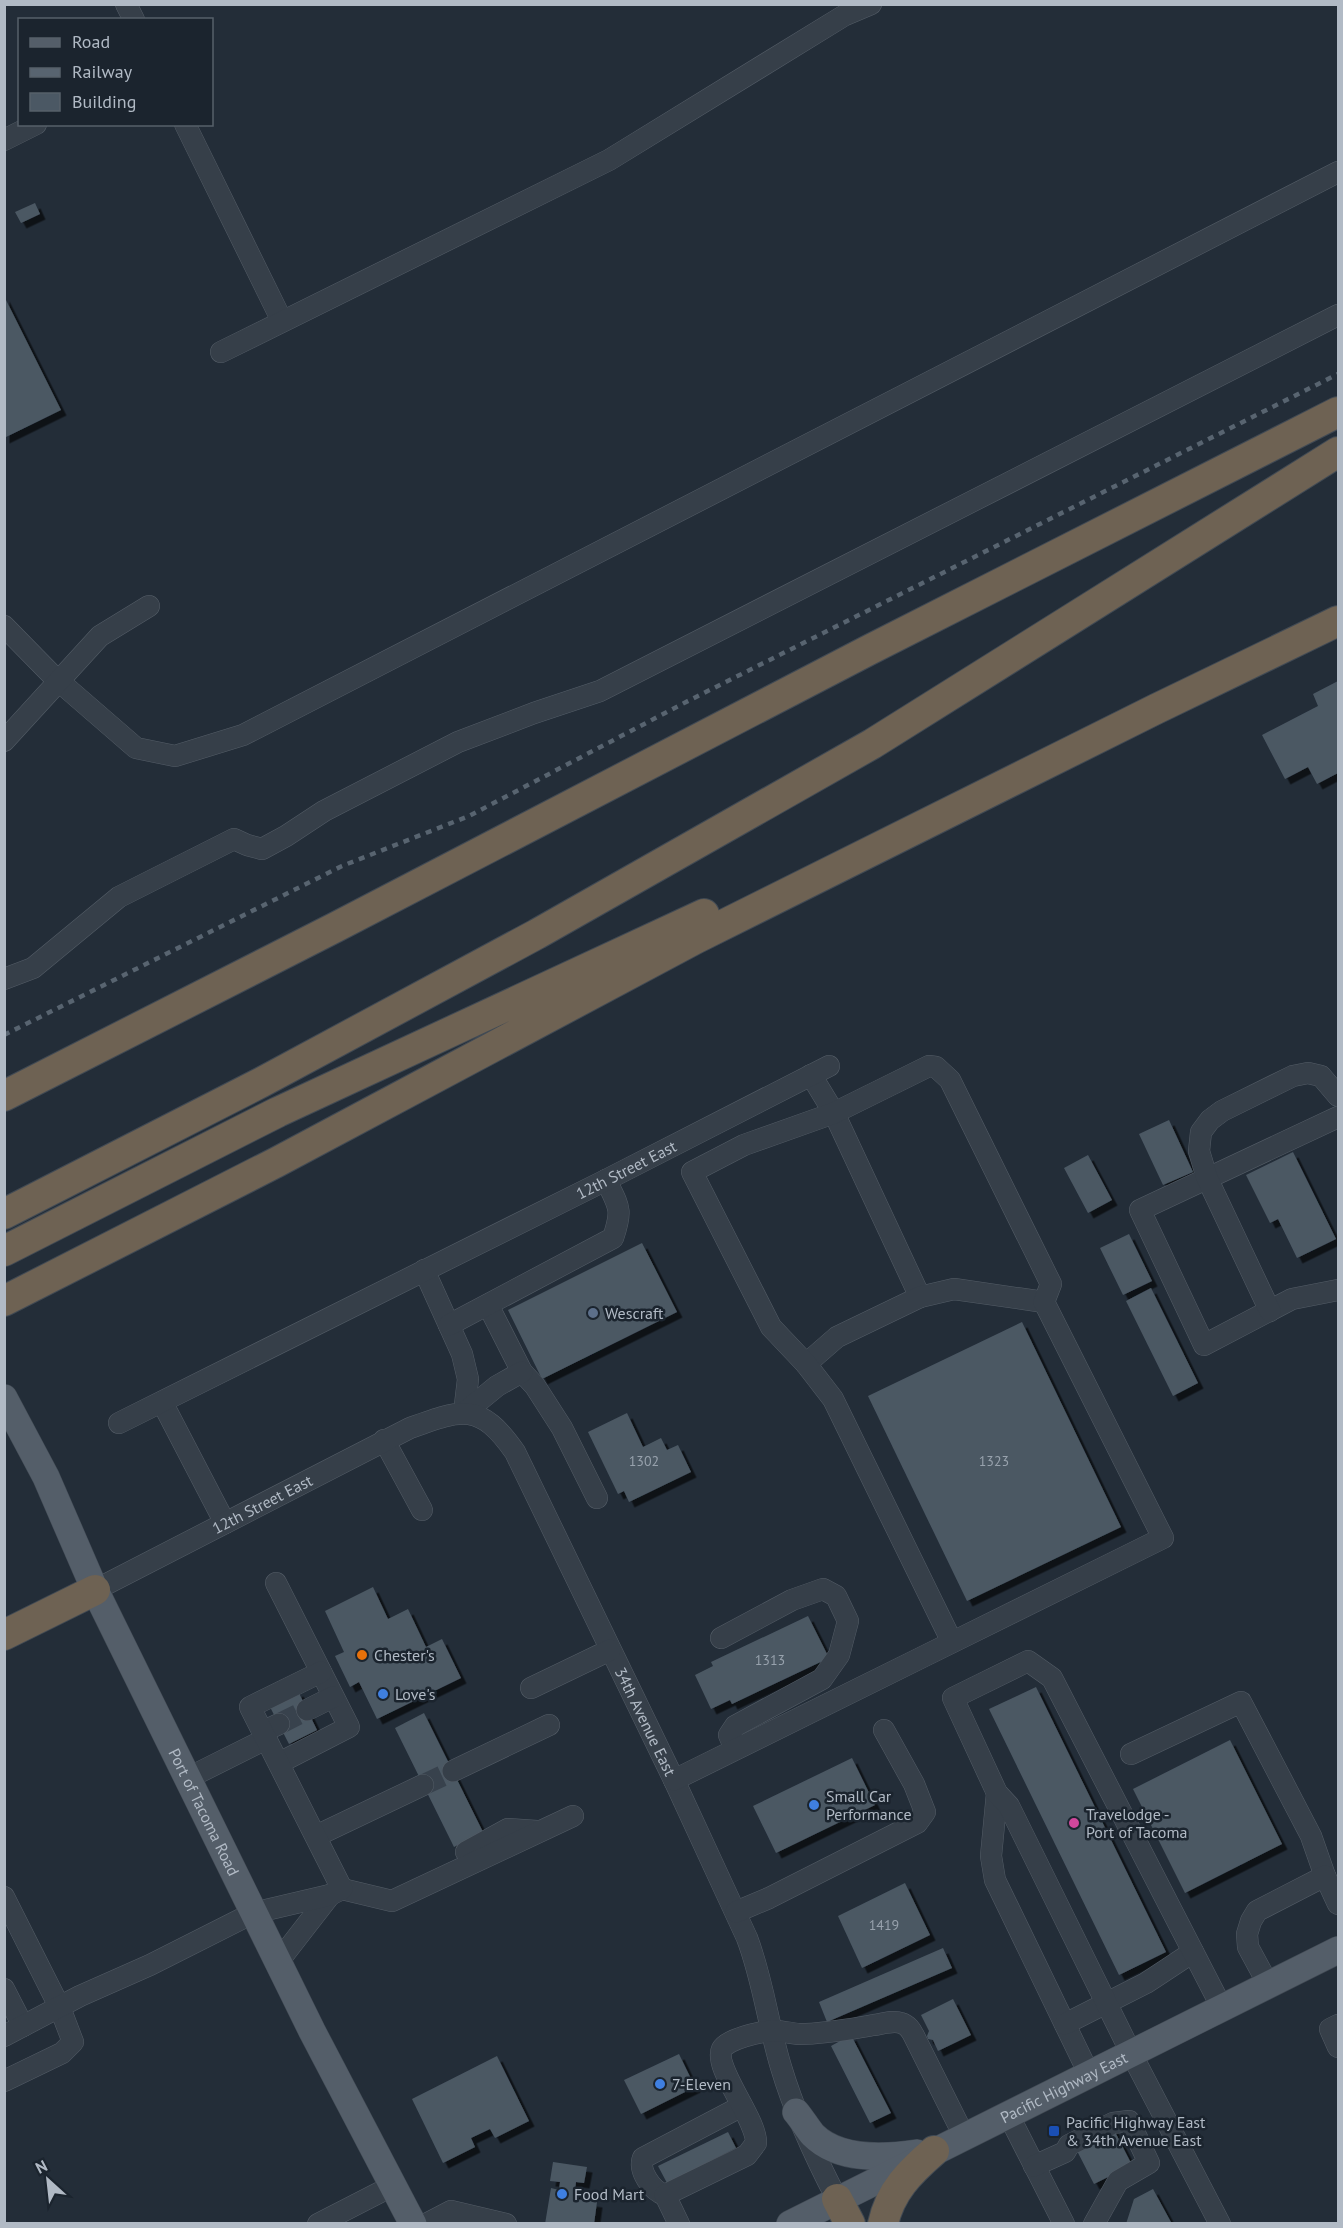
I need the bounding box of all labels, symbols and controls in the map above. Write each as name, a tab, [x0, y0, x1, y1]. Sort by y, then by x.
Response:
legend	[18, 18, 213, 126]
text: Road	[72, 30, 110, 53]
text: Railway	[72, 60, 133, 83]
text: Building	[72, 90, 136, 113]
street label: 12th Street East	[573, 1135, 680, 1203]
place label: Wescraft	[605, 1303, 664, 1323]
marker: Wescraft	[586, 1306, 600, 1320]
house number: 1302	[629, 1452, 659, 1470]
house number: 1323	[979, 1452, 1009, 1470]
street label: 12th Street East	[209, 1470, 316, 1538]
place label: Chester's	[374, 1645, 435, 1665]
marker: Chester's	[355, 1648, 369, 1662]
house number: 1313	[755, 1651, 785, 1669]
street label: 34th Avenue East	[611, 1664, 681, 1780]
place label: Love's	[395, 1684, 436, 1704]
marker: Love's	[376, 1687, 390, 1701]
street label: Port of Tacoma Road	[164, 1745, 244, 1879]
place label: Small Car Performance	[826, 1786, 912, 1824]
marker: Small Car Performance	[807, 1798, 821, 1812]
place label: Travelodge - Port of Tacoma	[1086, 1804, 1187, 1842]
marker: Travelodge - Port of Tacoma	[1067, 1816, 1081, 1830]
house number: 1419	[869, 1916, 899, 1934]
street label: Pacific Highway East	[997, 2047, 1131, 2127]
place label: 7-Eleven	[672, 2074, 731, 2094]
marker: 7-Eleven	[653, 2077, 667, 2091]
place label: Pacific Highway East & 34th Avenue East	[1066, 2112, 1206, 2150]
marker: Pacific Highway East & 34th Avenue East	[1047, 2124, 1061, 2138]
north arrow	[18, 2150, 78, 2210]
text: N	[32, 2155, 50, 2178]
place label: Food Mart	[574, 2184, 645, 2204]
marker: Food Mart	[555, 2187, 569, 2201]

